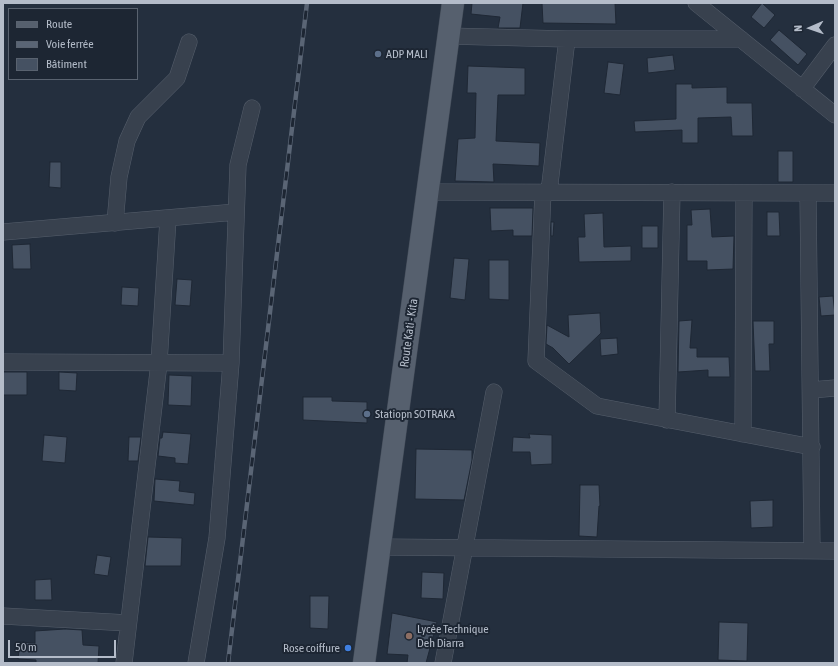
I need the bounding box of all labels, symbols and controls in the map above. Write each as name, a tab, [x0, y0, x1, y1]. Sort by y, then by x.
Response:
legend	[8, 8, 138, 80]
north arrow	[790, 8, 830, 48]
text: Route	[46, 17, 72, 31]
text: N	[792, 25, 804, 32]
text: Voie ferrée	[46, 37, 94, 51]
place label: ADP MALI	[386, 47, 428, 61]
marker: ADP MALI	[373, 49, 383, 59]
text: Bâtiment	[46, 57, 87, 71]
street label: Route Kati - Kita	[397, 298, 421, 368]
place label: Statiopn SOTRAKA	[375, 407, 455, 421]
marker: Statiopn SOTRAKA	[362, 409, 372, 419]
place label: Lycée Technique Deh Diarra	[417, 622, 489, 650]
marker: Lycée Technique Deh Diarra	[404, 631, 414, 641]
scale bar	[10, 632, 118, 658]
text: 50 m	[15, 640, 37, 654]
place label: Rose coiffure	[283, 641, 340, 655]
marker: Rose coiffure	[343, 643, 353, 653]

